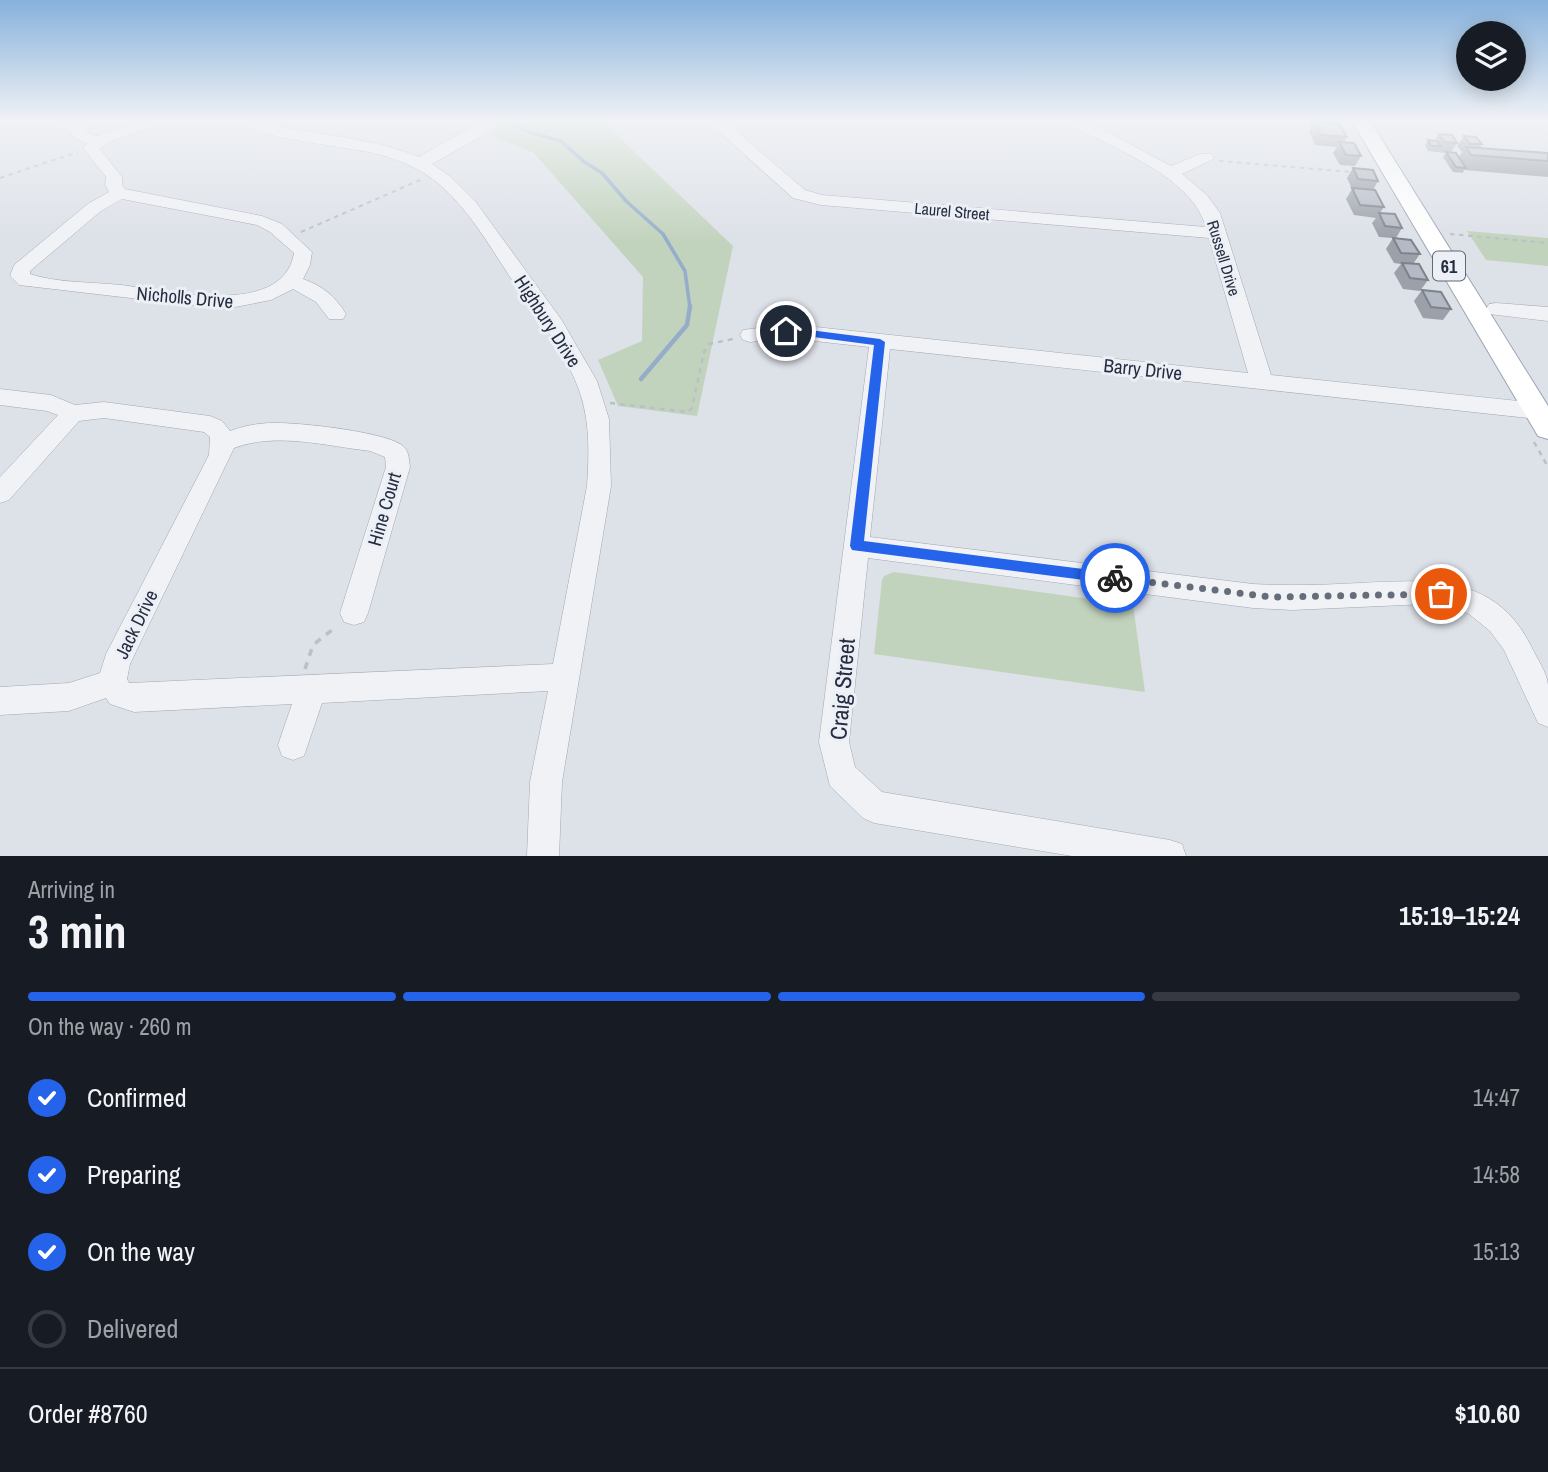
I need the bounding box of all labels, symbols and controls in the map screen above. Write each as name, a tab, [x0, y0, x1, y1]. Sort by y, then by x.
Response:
map controls	[1456, 21, 1526, 91]
button: layers	[1456, 21, 1526, 91]
street label: Laurel Street	[914, 197, 991, 225]
street label: Russell Drive	[1202, 217, 1246, 299]
road number: 61	[1433, 252, 1465, 280]
street label: Highbury Drive	[509, 270, 587, 372]
street label: Nicholls Drive	[136, 280, 234, 314]
pin	[756, 301, 816, 361]
icon: home	[767, 312, 805, 350]
street label: Barry Drive	[1102, 352, 1184, 386]
street label: Hine Court	[361, 469, 407, 549]
courier	[1080, 543, 1150, 613]
icon: bike	[1096, 559, 1134, 597]
pin	[1411, 564, 1471, 624]
icon: bag	[1422, 575, 1460, 613]
street label: Jack Drive	[108, 585, 164, 663]
street label: Craig Street	[822, 637, 862, 741]
text: Arriving in	[28, 874, 115, 905]
text: 15:19–15:24	[1399, 898, 1520, 933]
text: 3 min	[28, 900, 127, 962]
text: On the way · 260 m	[28, 1011, 192, 1042]
icon: check	[28, 1079, 66, 1117]
text: Confirmed	[87, 1080, 187, 1115]
text: 14:47	[1473, 1082, 1520, 1113]
icon: check	[28, 1156, 66, 1194]
text: Preparing	[87, 1157, 181, 1192]
text: 14:58	[1473, 1159, 1520, 1190]
icon: check	[28, 1233, 66, 1271]
text: On the way	[87, 1234, 195, 1269]
text: 15:13	[1473, 1236, 1520, 1267]
text: Delivered	[87, 1311, 178, 1346]
text: Order #8760	[28, 1396, 148, 1431]
text: $10.60	[1455, 1396, 1520, 1431]

